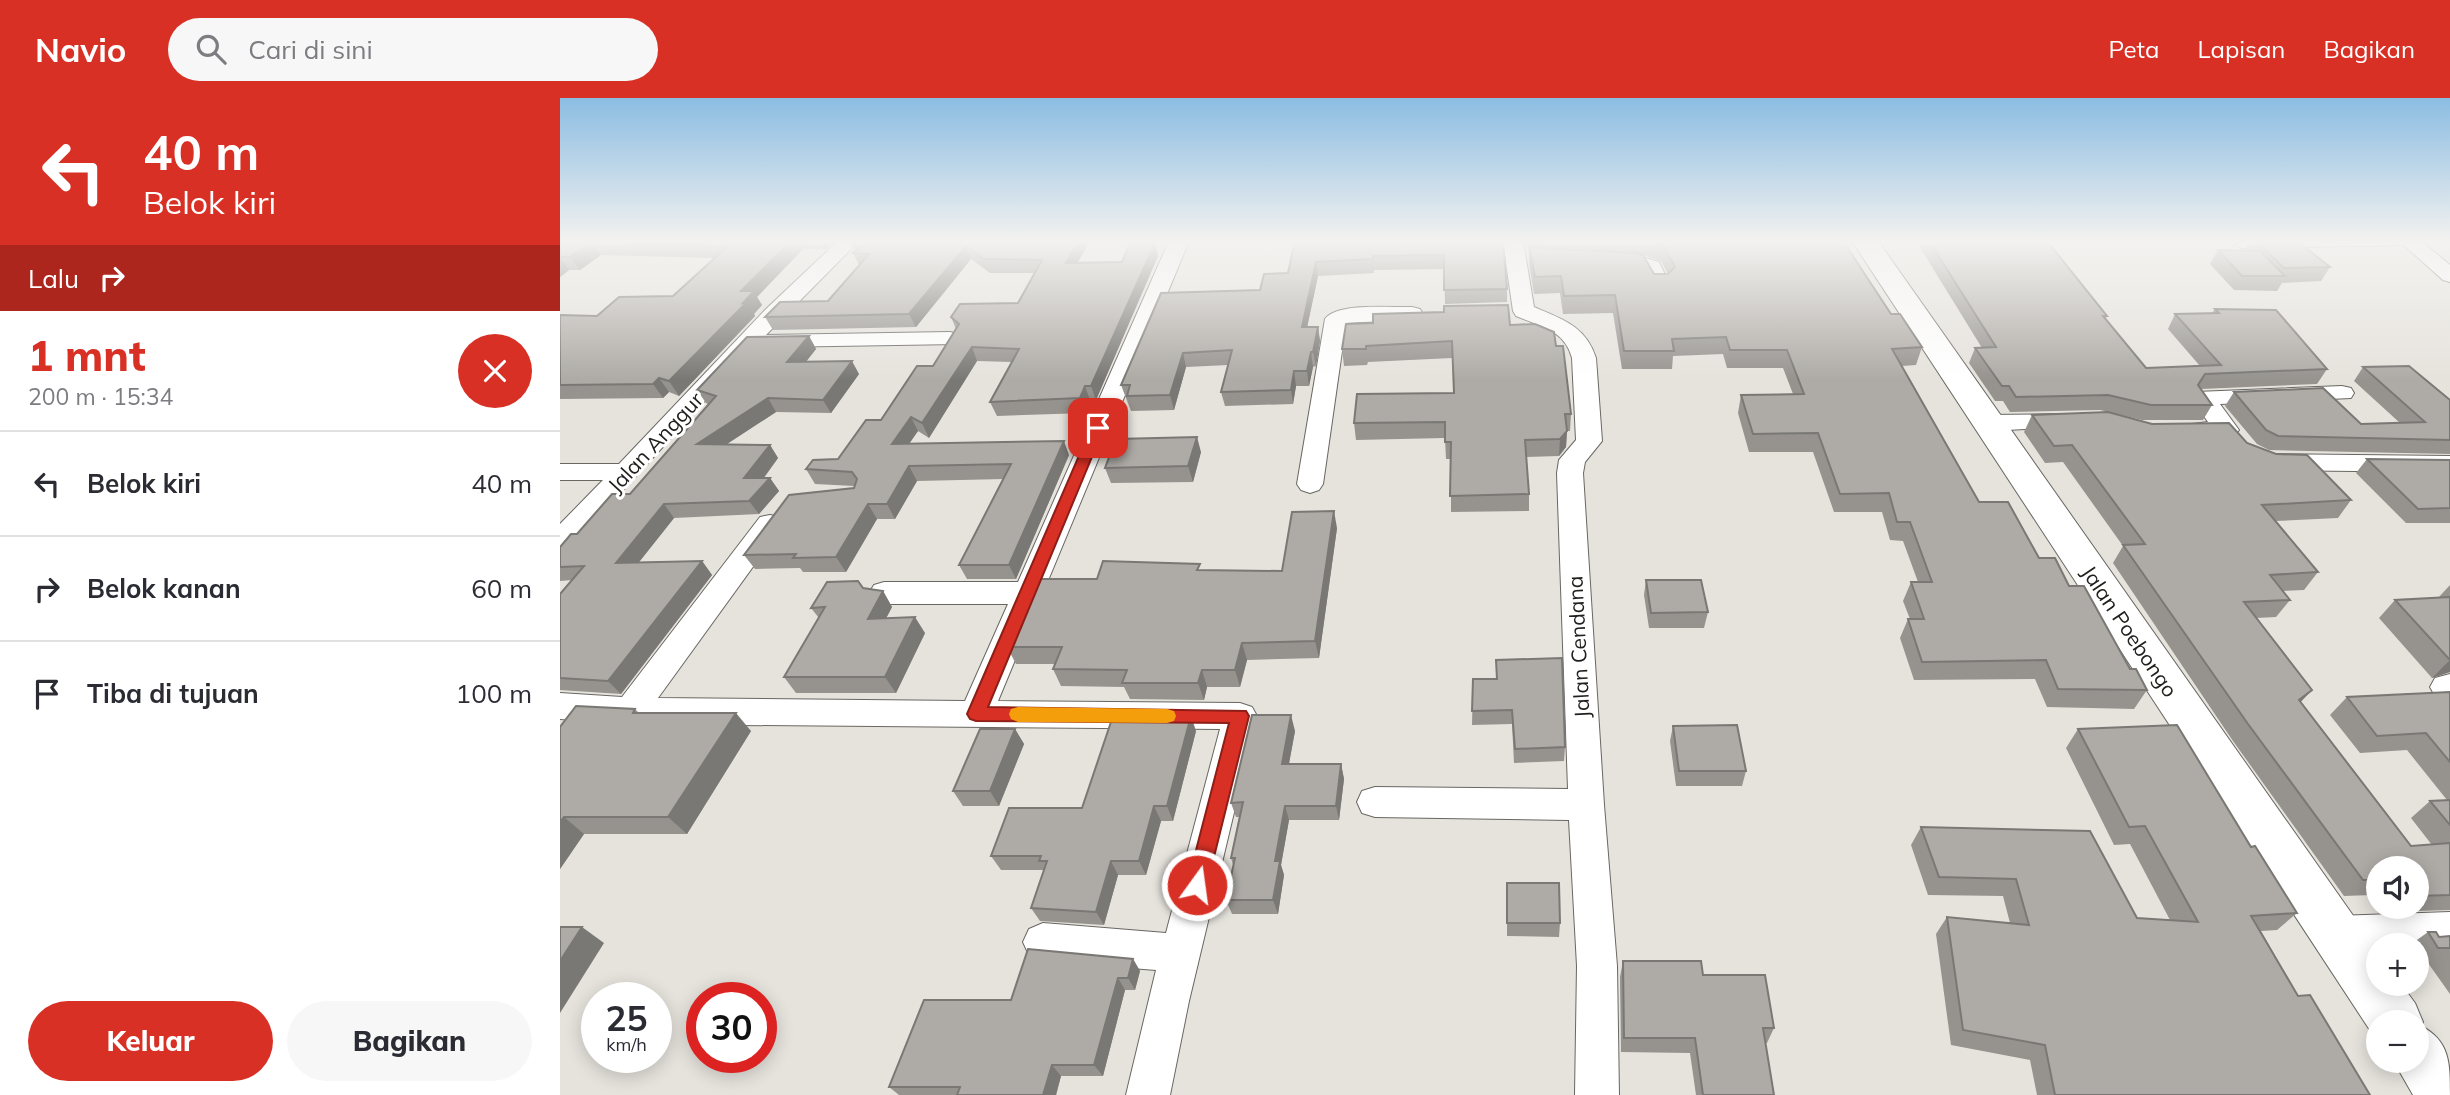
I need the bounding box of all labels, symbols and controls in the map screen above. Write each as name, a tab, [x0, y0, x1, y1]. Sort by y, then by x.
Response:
search box	[168, 18, 658, 81]
text: Navio	[35, 29, 126, 70]
icon: search	[192, 30, 230, 68]
text: Cari di sini	[248, 33, 373, 66]
text: Peta	[2108, 34, 2159, 64]
text: Lapisan	[2197, 34, 2285, 64]
text: Bagikan	[2323, 34, 2415, 64]
text: 40 m	[143, 121, 259, 182]
icon: left	[28, 126, 119, 217]
text: Belok kiri	[143, 182, 276, 222]
icon: right	[93, 259, 131, 297]
text: Lalu	[28, 262, 79, 295]
text: 1 mnt	[28, 329, 146, 382]
button: close	[458, 334, 532, 408]
text: 200 m · 15:34	[28, 382, 173, 411]
street label: Jalan Anggur	[602, 386, 708, 498]
pin	[1068, 398, 1128, 458]
icon: arrive	[1079, 409, 1117, 447]
icon: left	[28, 465, 66, 503]
text: Belok kiri	[87, 467, 201, 500]
text: 40 m	[471, 467, 532, 500]
street label: Jalan Poebongo	[2076, 560, 2184, 702]
icon: right	[28, 570, 66, 608]
text: Belok kanan	[87, 572, 241, 605]
text: 60 m	[471, 572, 532, 605]
street label: Jalan Cendana	[1561, 575, 1595, 719]
icon: arrive	[28, 675, 66, 713]
text: Tiba di tujuan	[87, 677, 259, 710]
text: 100 m	[456, 677, 532, 710]
position arrow	[1160, 848, 1234, 922]
map controls	[2366, 856, 2429, 1073]
button: sound	[2366, 856, 2429, 919]
button: +	[2366, 933, 2429, 996]
speed limit sign: 30	[686, 982, 777, 1073]
text: 25	[605, 996, 648, 1040]
button: Keluar	[28, 1001, 273, 1081]
button: Bagikan	[287, 1001, 532, 1081]
button: −	[2366, 1010, 2429, 1073]
text: km/h	[606, 1033, 647, 1056]

